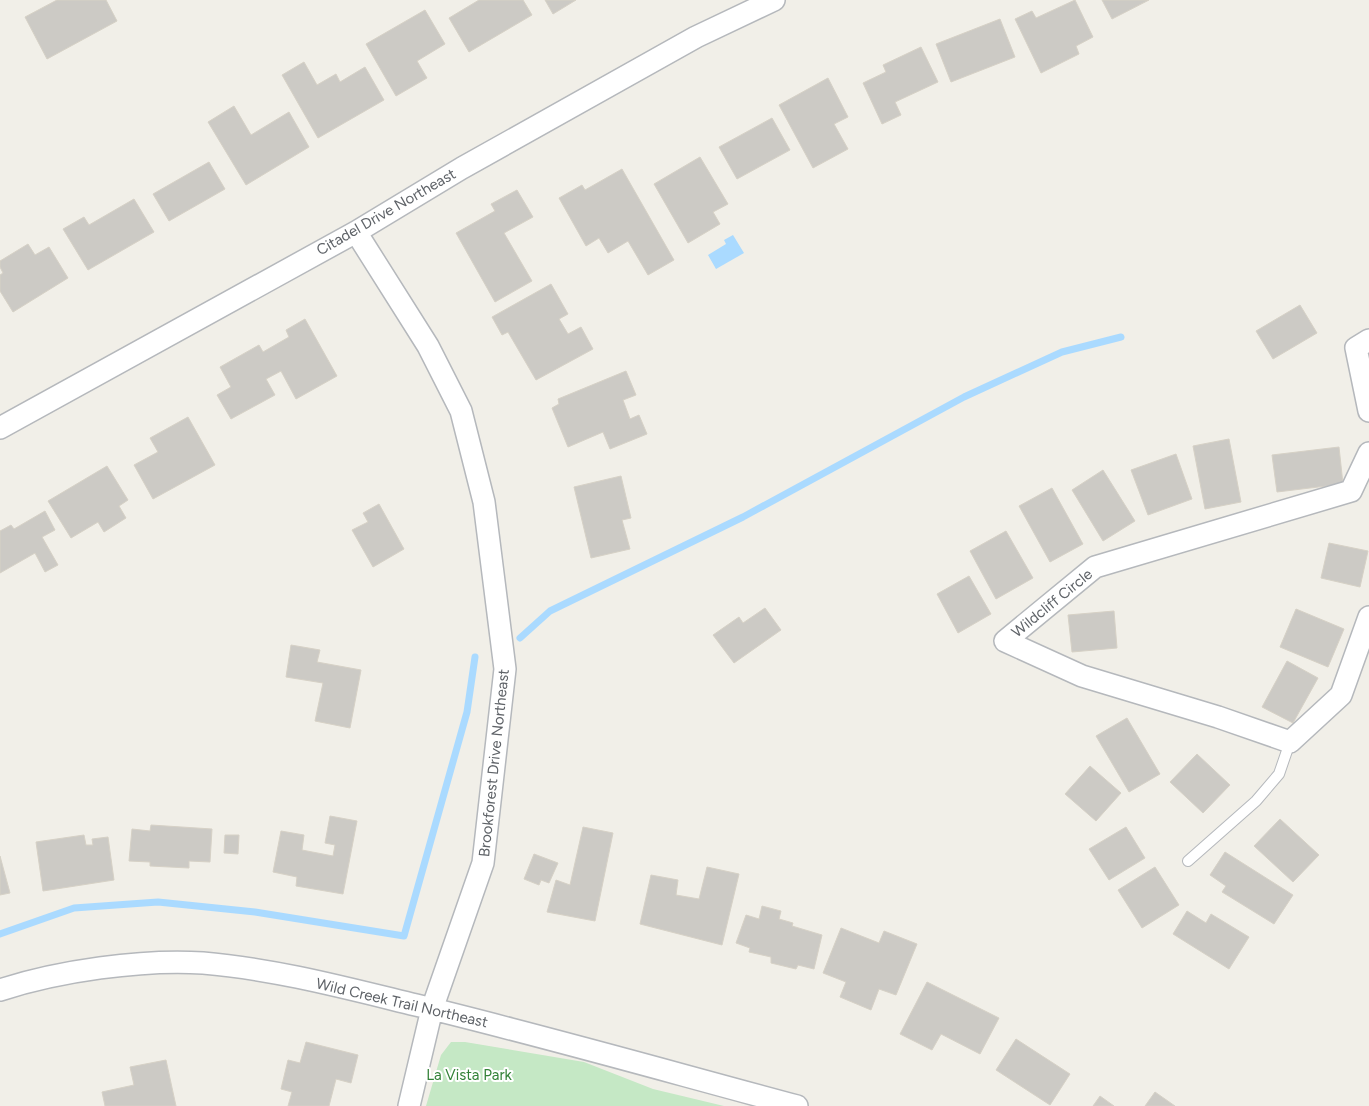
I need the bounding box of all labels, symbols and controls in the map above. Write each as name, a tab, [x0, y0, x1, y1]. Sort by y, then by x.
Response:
street label: Citadel Drive Northeast	[313, 165, 459, 259]
street label: Wildcliff Circle	[1008, 565, 1096, 641]
street label: Brookforest Drive Northeast	[475, 668, 513, 858]
street label: Wild Creek Trail Northeast	[314, 974, 490, 1032]
park label: La Vista Park	[426, 1066, 512, 1084]

